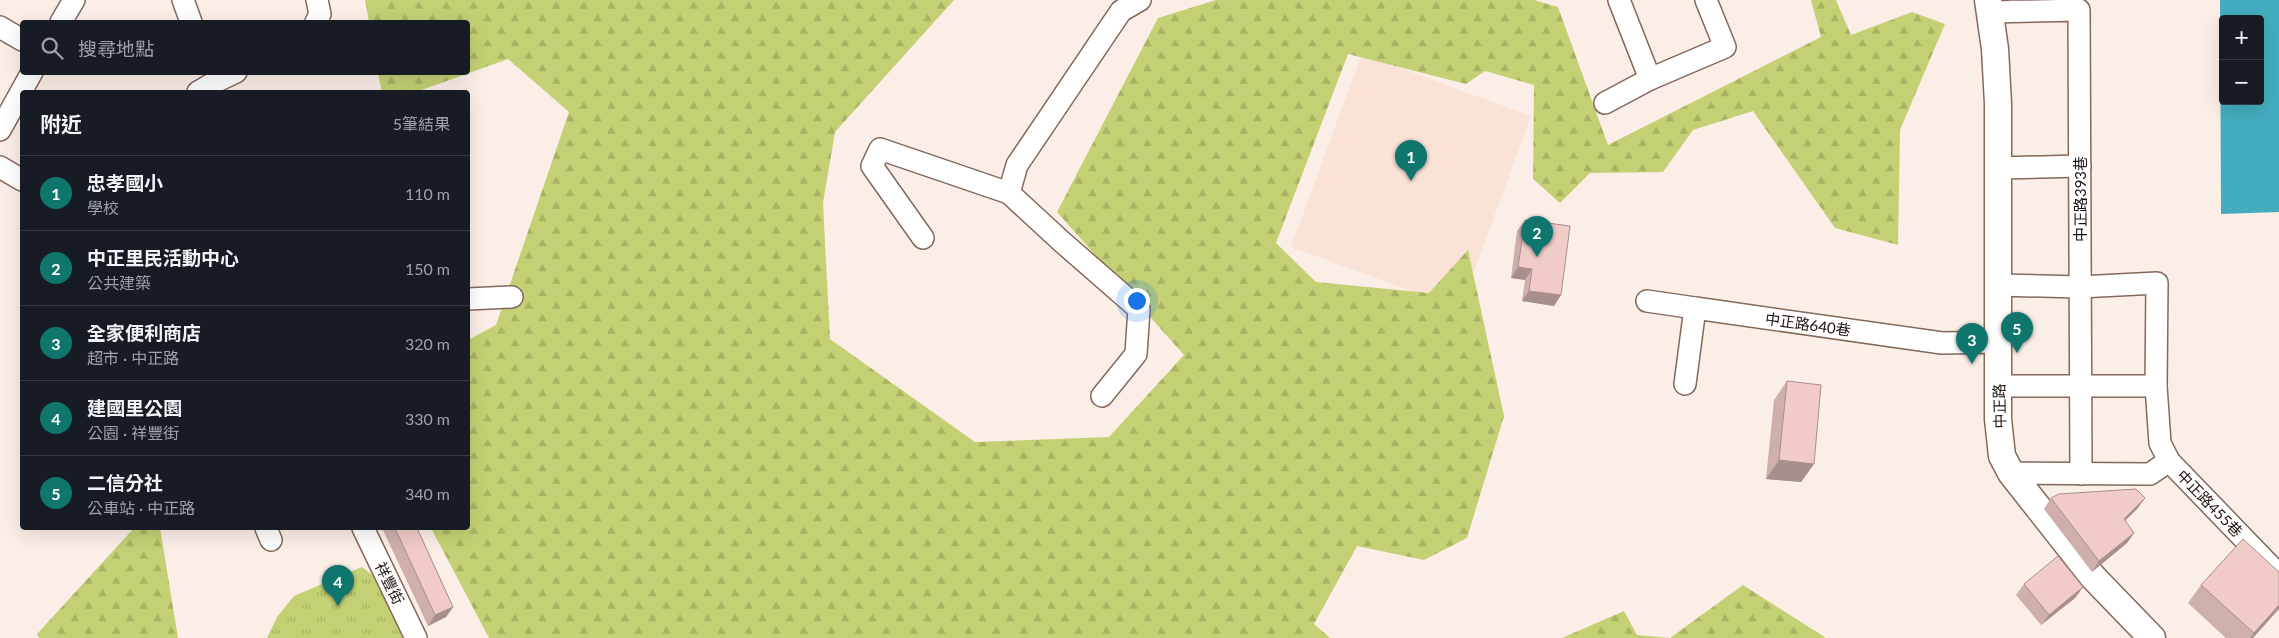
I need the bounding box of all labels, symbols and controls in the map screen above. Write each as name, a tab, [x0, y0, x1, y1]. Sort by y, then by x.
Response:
map controls	[2219, 15, 2264, 105]
button: +	[2219, 15, 2264, 60]
search box	[20, 20, 470, 75]
icon: search	[38, 34, 66, 62]
text: 搜尋地點	[78, 37, 154, 60]
button: −	[2219, 60, 2264, 105]
text: 附近	[40, 111, 82, 136]
text: 5筆結果	[393, 114, 450, 133]
pin: 1	[1395, 140, 1427, 181]
street label: 中正路393巷	[2071, 156, 2089, 242]
text: 忠孝國小	[87, 171, 163, 194]
text: 1	[51, 184, 61, 203]
text: 110 m	[405, 184, 450, 203]
text: 學校	[87, 198, 119, 217]
pin: 2	[1521, 216, 1553, 257]
text: 中正里民活動中心	[87, 246, 239, 269]
text: 2	[51, 259, 61, 278]
text: 150 m	[405, 259, 450, 278]
text: 公共建築	[87, 273, 151, 292]
your location	[1124, 288, 1150, 314]
street label: 中正路640巷	[1764, 309, 1852, 339]
pin: 5	[2001, 312, 2033, 353]
text: 全家便利商店	[87, 321, 201, 344]
pin: 3	[1956, 323, 1988, 364]
text: 3	[51, 334, 61, 353]
text: 320 m	[405, 334, 450, 353]
text: 超市 · 中正路	[87, 348, 179, 367]
street label: 中正路	[1990, 383, 2008, 429]
text: 建國里公園	[87, 396, 182, 419]
text: 4	[51, 409, 61, 428]
text: 330 m	[405, 409, 450, 428]
text: 公園 · 祥豐街	[87, 423, 179, 442]
street label: 中正路455巷	[2174, 466, 2246, 540]
text: 二信分社	[87, 471, 163, 494]
text: 5	[51, 484, 61, 503]
text: 340 m	[405, 484, 450, 503]
text: 公車站 · 中正路	[87, 498, 195, 517]
street label: 祥豐街	[372, 559, 408, 607]
pin: 4	[322, 565, 354, 606]

